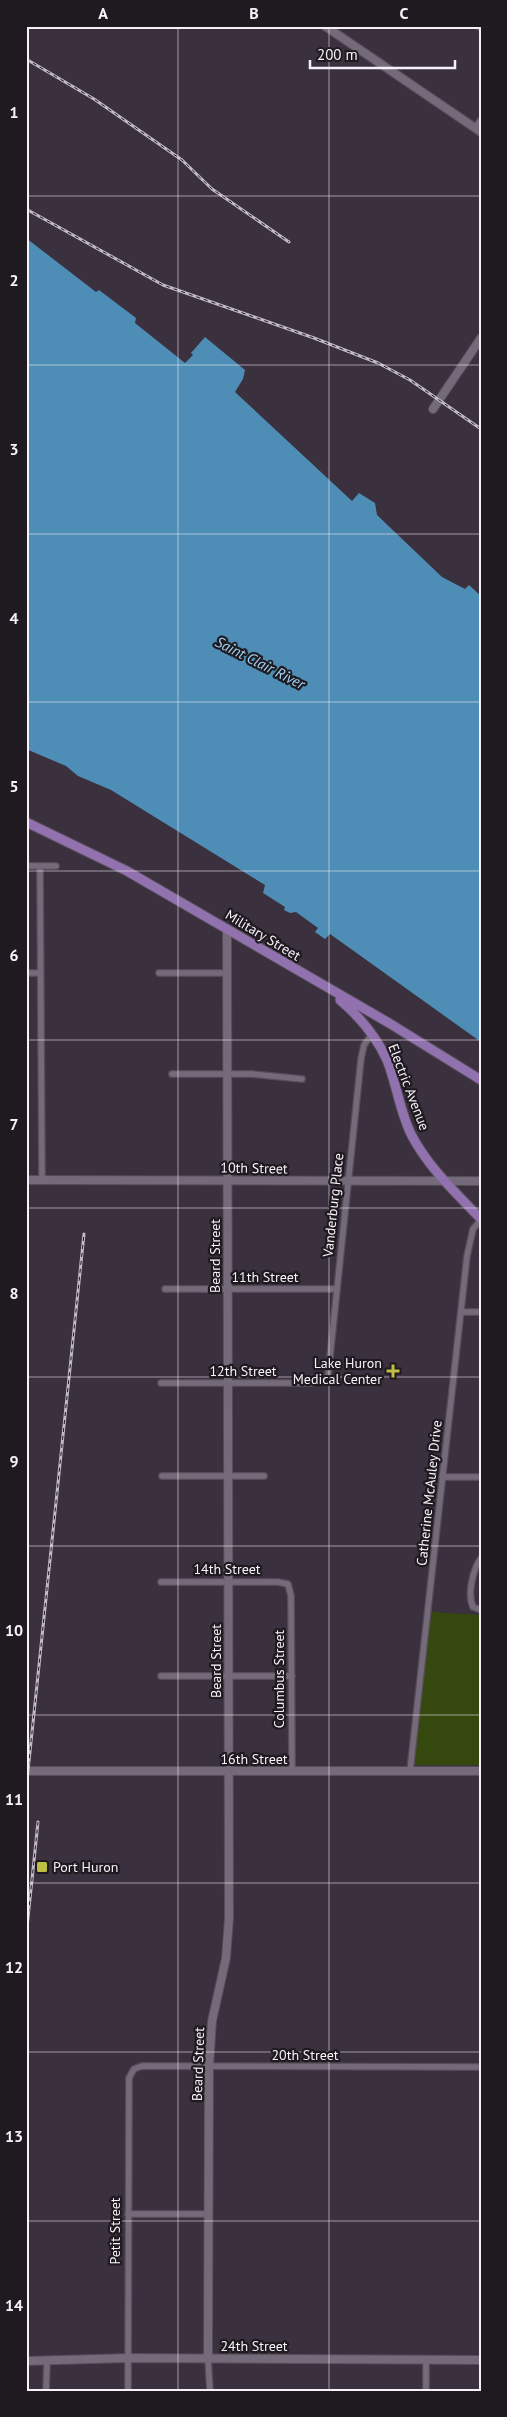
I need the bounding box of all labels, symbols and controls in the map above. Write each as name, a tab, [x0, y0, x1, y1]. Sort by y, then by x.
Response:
text: A	[98, 3, 108, 23]
text: B	[249, 3, 259, 23]
text: C	[400, 3, 409, 23]
scale bar	[310, 38, 454, 70]
text: 200 m	[317, 45, 358, 64]
text: 1	[9, 102, 19, 122]
text: 2	[9, 270, 19, 290]
text: 3	[9, 439, 19, 459]
text: 4	[9, 608, 19, 628]
water label: Saint Clair River	[212, 632, 309, 694]
text: 5	[9, 776, 19, 796]
street label: Military Street	[222, 905, 304, 965]
text: 6	[9, 945, 19, 965]
street label: Electric Avenue	[384, 1041, 434, 1133]
text: 7	[9, 1114, 19, 1134]
street label: Vanderburg Place	[318, 1152, 347, 1259]
street label: 10th Street	[220, 1158, 288, 1178]
street label: Beard Street	[206, 1219, 224, 1293]
street label: 11th Street	[231, 1268, 299, 1286]
text: 8	[9, 1283, 19, 1303]
place label: Lake Huron Medical Center	[293, 1354, 382, 1388]
street label: 12th Street	[209, 1362, 277, 1380]
marker: Lake Huron Medical Center	[386, 1364, 400, 1378]
street label: Catherine McAuley Drive	[412, 1419, 446, 1567]
text: 9	[9, 1451, 19, 1471]
street label: 14th Street	[193, 1560, 261, 1578]
text: 10	[5, 1620, 23, 1640]
street label: Beard Street	[207, 1624, 225, 1698]
street label: Columbus Street	[270, 1630, 288, 1728]
street label: 16th Street	[220, 1750, 288, 1768]
text: 11	[5, 1789, 23, 1809]
place label: Port Huron	[53, 1858, 118, 1876]
marker: Port Huron	[35, 1860, 49, 1874]
text: 12	[5, 1957, 23, 1977]
street label: Beard Street	[188, 2026, 208, 2101]
street label: 20th Street	[271, 2046, 339, 2064]
text: 13	[5, 2126, 23, 2146]
street label: Petit Street	[106, 2197, 124, 2265]
text: 14	[5, 2295, 23, 2315]
street label: 24th Street	[220, 2337, 288, 2355]

